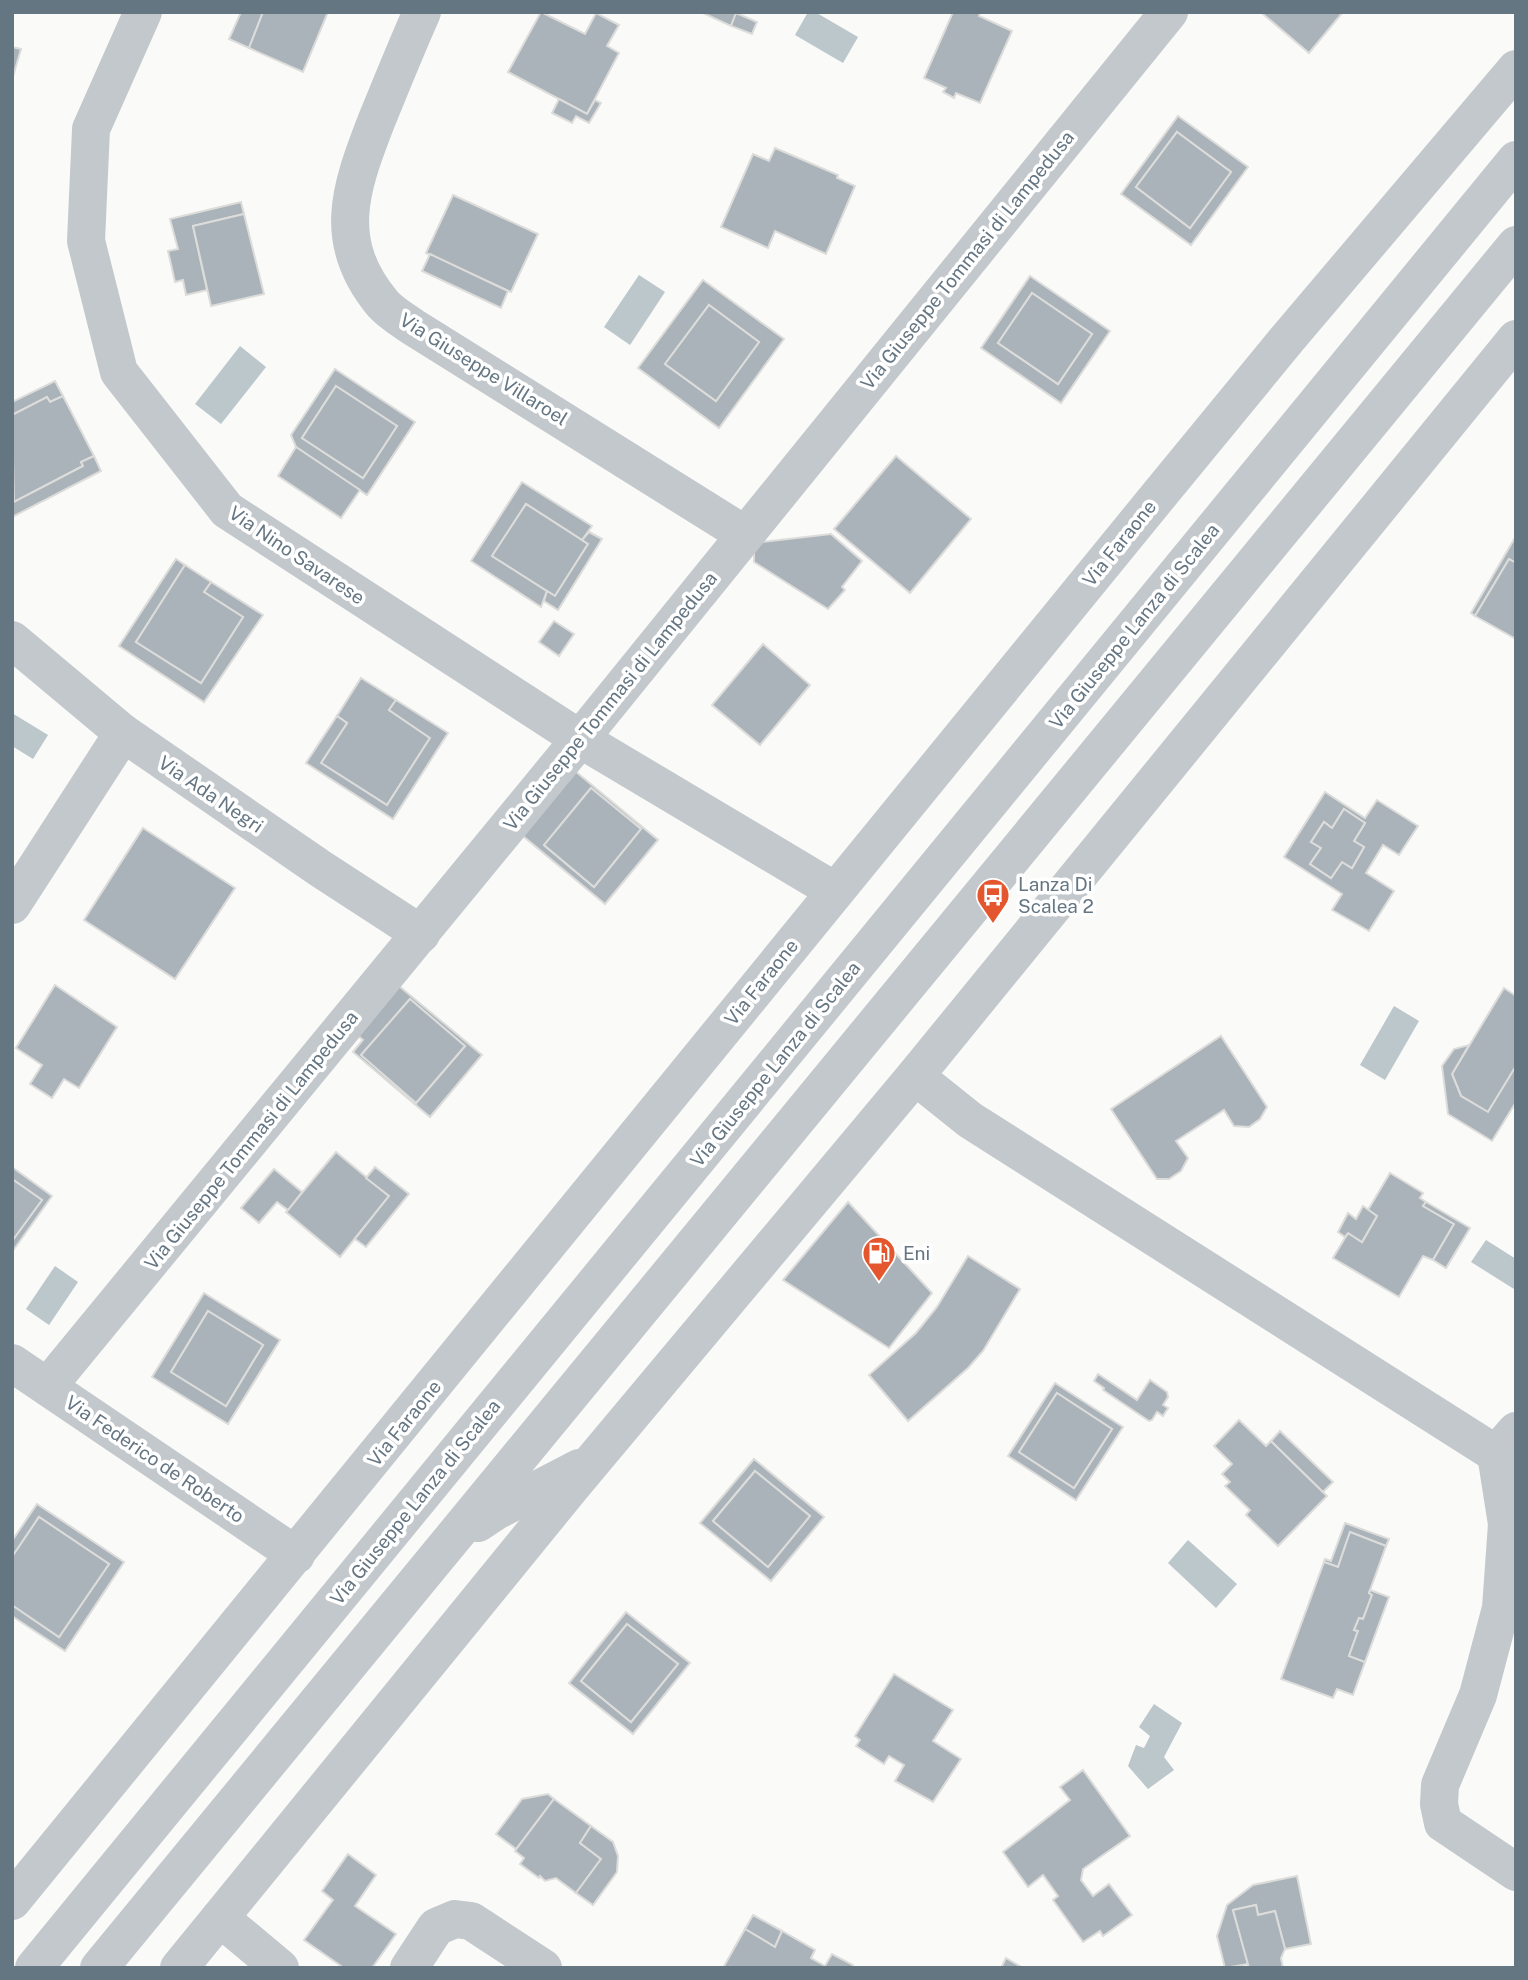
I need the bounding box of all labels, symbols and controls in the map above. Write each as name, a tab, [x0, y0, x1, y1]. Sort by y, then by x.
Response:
street label: Via Giuseppe Tommasi di Lampedusa	[856, 126, 1078, 394]
street label: Via Giuseppe Villaroel	[396, 308, 572, 430]
street label: Via Faraone	[1078, 496, 1160, 590]
street label: Via Nino Savarese	[225, 501, 369, 609]
street label: Via Giuseppe Lanza di Scalea	[1044, 519, 1224, 733]
street label: Via Giuseppe Tommasi di Lampedusa	[499, 567, 721, 835]
street label: Via Ada Negri	[155, 751, 267, 837]
place label: Lanza Di Scalea 2	[1018, 873, 1094, 917]
bus stop icon: Lanza Di Scalea 2	[974, 876, 1012, 925]
street label: Via Faraone	[720, 935, 802, 1029]
street label: Via Giuseppe Lanza di Scalea	[685, 957, 865, 1171]
street label: Via Giuseppe Tommasi di Lampedusa	[140, 1006, 362, 1274]
fuel station icon: Eni	[860, 1234, 898, 1283]
place label: Eni	[903, 1242, 930, 1264]
street label: Via Faraone	[363, 1376, 445, 1470]
street label: Via Federico de Roberto	[61, 1391, 249, 1527]
street label: Via Giuseppe Lanza di Scalea	[325, 1395, 505, 1609]

